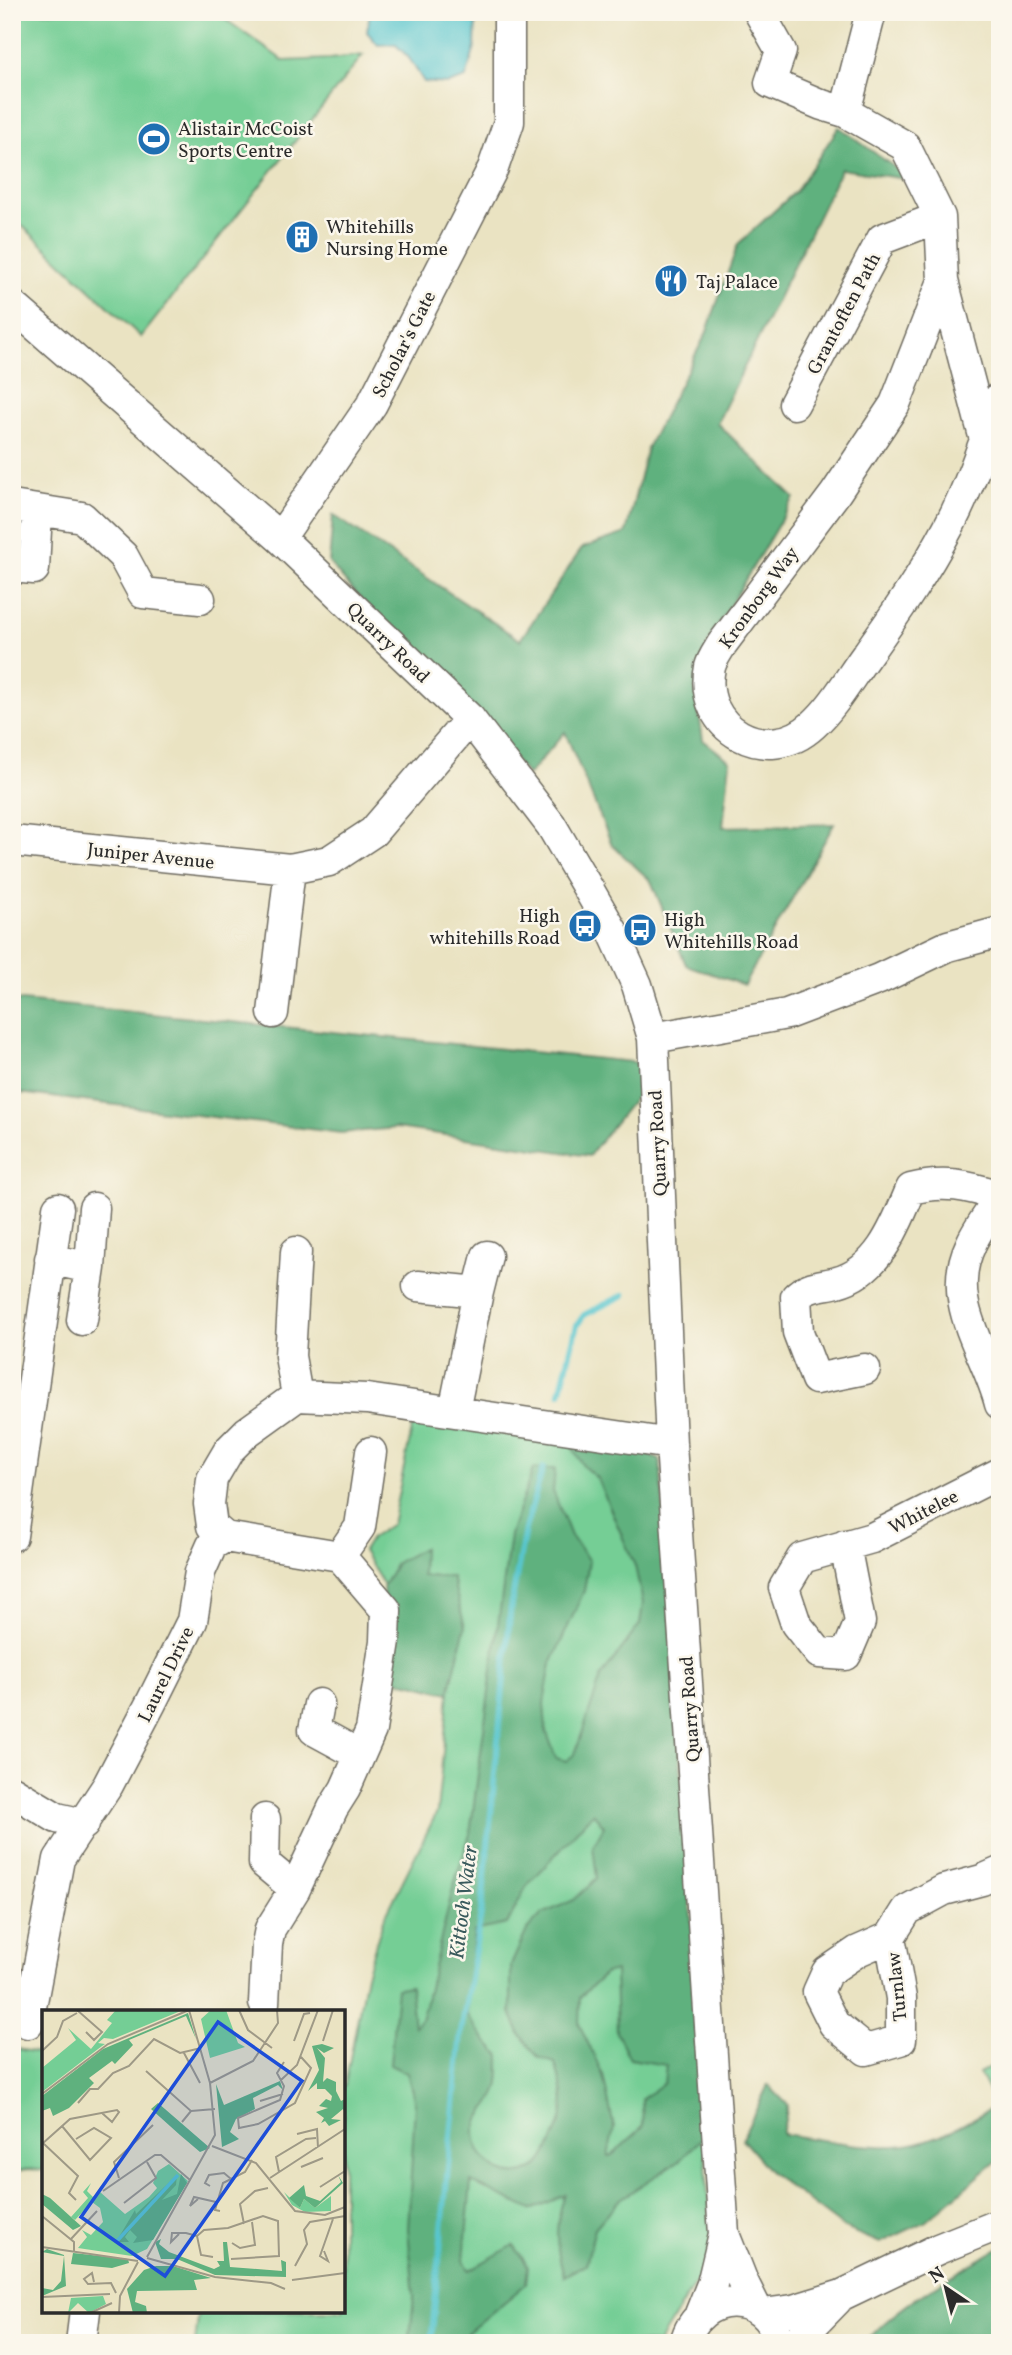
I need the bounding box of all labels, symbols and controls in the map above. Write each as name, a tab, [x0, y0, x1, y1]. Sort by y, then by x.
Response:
place label: Alistair McCoist Sports Centre	[178, 117, 314, 165]
sports icon: Alistair McCoist Sports Centre	[135, 120, 173, 158]
place label: Whitehills Nursing Home	[326, 215, 448, 263]
building icon: Whitehills Nursing Home	[283, 218, 321, 256]
street label: Grantoften Path	[802, 248, 888, 379]
restaurant icon: Taj Palace	[652, 262, 690, 300]
place label: Taj Palace	[696, 270, 778, 296]
street label: Scholar's Gate	[367, 287, 443, 403]
street label: Kronborg Way	[714, 542, 806, 655]
street label: Quarry Road	[340, 597, 435, 690]
street label: Juniper Avenue	[86, 837, 216, 877]
place label: High whitehills Road	[430, 904, 560, 952]
bus stop icon: High whitehills Road	[566, 907, 604, 945]
place label: High Whitehills Road	[664, 908, 799, 956]
bus stop icon: High Whitehills Road	[621, 911, 659, 949]
street label: Quarry Road	[643, 1089, 675, 1197]
street label: Whitelee	[885, 1484, 963, 1541]
street label: Laurel Drive	[132, 1623, 201, 1727]
street label: Quarry Road	[674, 1655, 708, 1763]
water label: Kittoch Water	[443, 1844, 486, 1961]
street label: Turnlaw	[881, 1951, 915, 2023]
inset map	[42, 2010, 345, 2313]
north arrow	[911, 2254, 981, 2324]
text: N	[924, 2261, 951, 2290]

